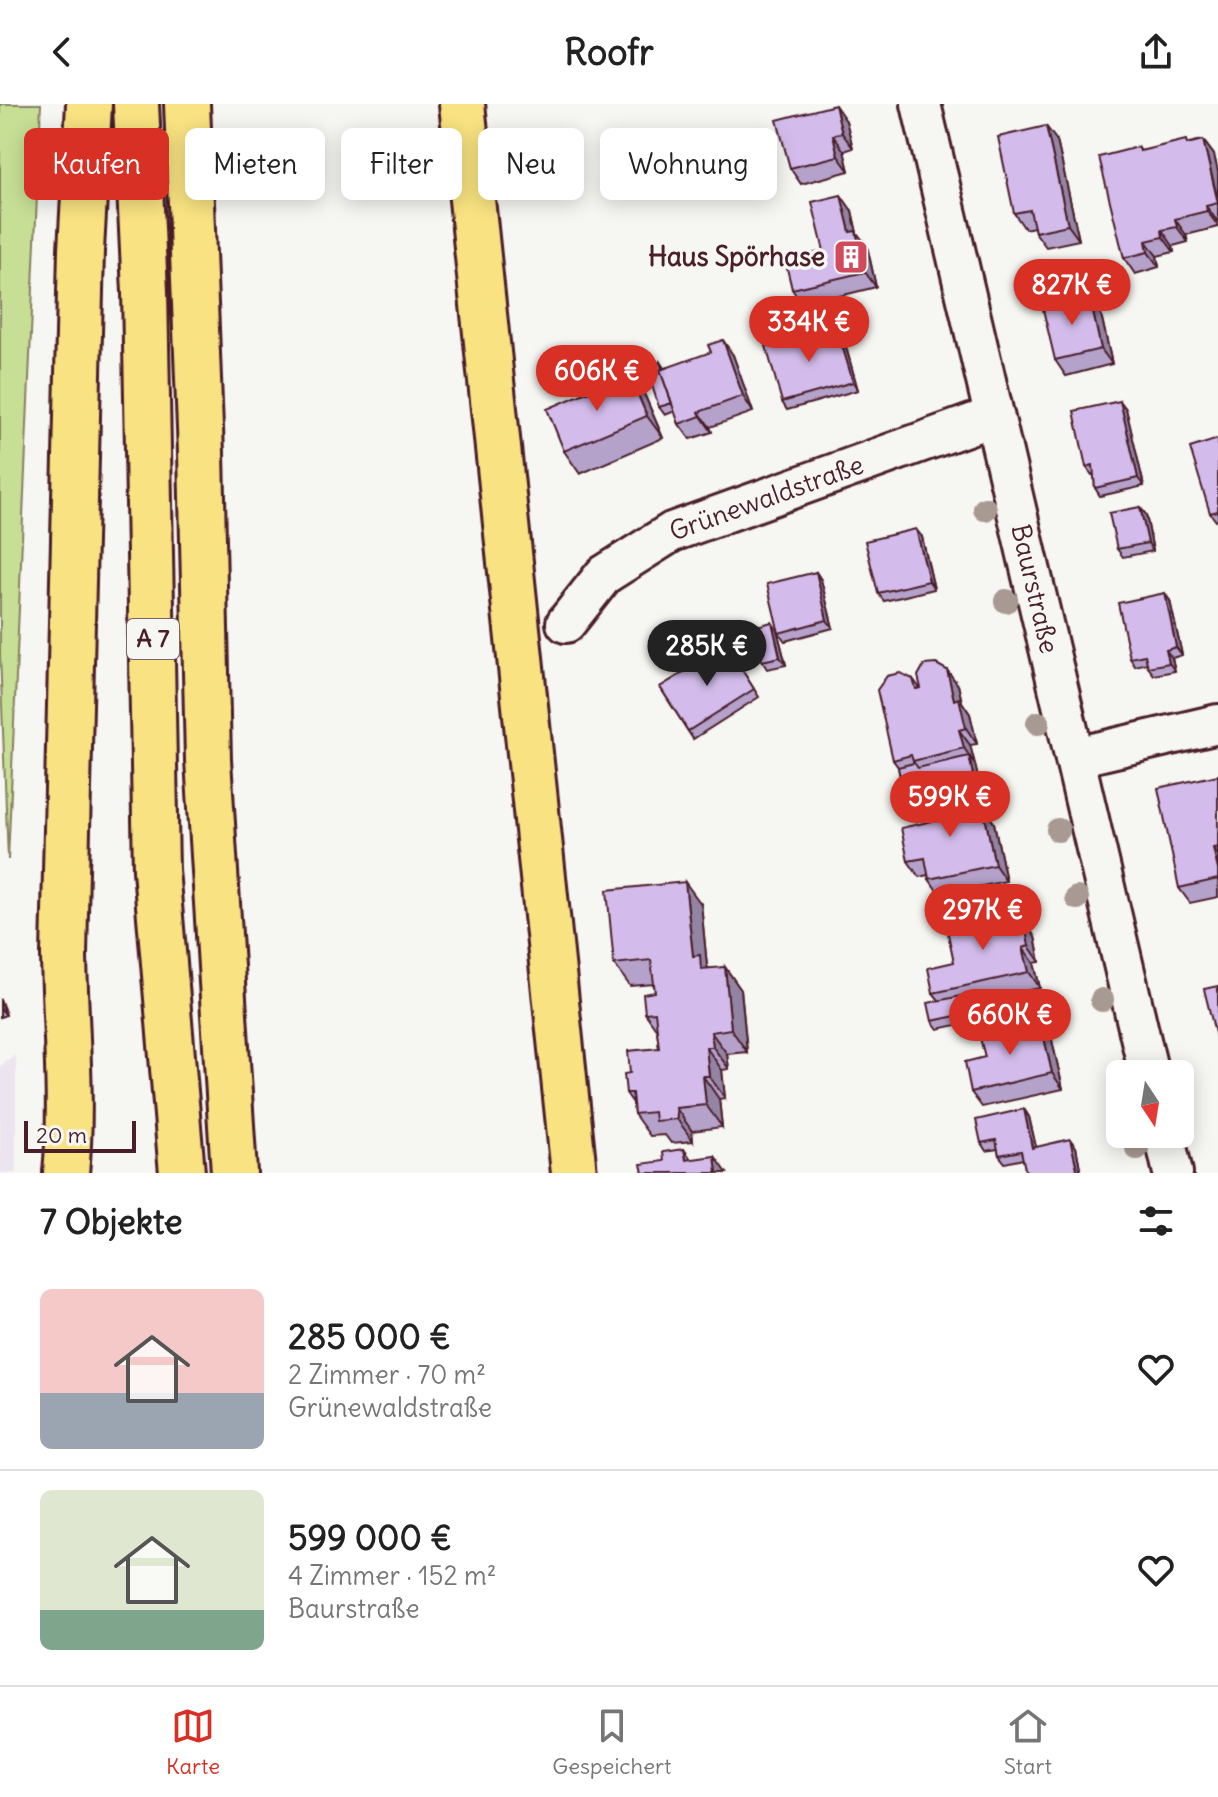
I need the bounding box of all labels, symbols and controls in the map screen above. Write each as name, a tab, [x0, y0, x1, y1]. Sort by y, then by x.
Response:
icon: back	[40, 30, 84, 74]
text: Roofr	[564, 30, 654, 75]
icon: share	[1134, 30, 1178, 74]
chip: Kaufen	[24, 128, 169, 200]
chip: Mieten	[185, 128, 325, 200]
chip: Filter	[341, 128, 462, 200]
chip: Neu	[478, 128, 584, 200]
chip: Wohnung	[600, 128, 777, 200]
building icon: Haus Spörhase	[832, 238, 870, 276]
place label: Haus Spörhase	[648, 240, 825, 273]
pin: 827K €	[1007, 259, 1137, 327]
text: 827K €	[1032, 268, 1112, 301]
pin: 334K €	[744, 296, 874, 364]
text: 334K €	[767, 305, 851, 338]
pin: 606K €	[532, 345, 662, 413]
text: 606K €	[554, 354, 640, 387]
street label: Grünewaldstraße	[665, 447, 868, 548]
street label: Baurstraße	[1004, 521, 1067, 656]
road number: A 7	[127, 619, 179, 659]
pin: 285K €	[642, 620, 772, 688]
text: 285K €	[665, 629, 749, 662]
pin: 599K €	[885, 771, 1015, 839]
text: 599K €	[908, 780, 992, 813]
pin: 297K €	[918, 884, 1048, 952]
text: 297K €	[943, 893, 1023, 926]
pin: 660K €	[945, 989, 1075, 1057]
text: 660K €	[967, 998, 1053, 1031]
north arrow	[1106, 1060, 1194, 1148]
map controls	[1106, 1060, 1194, 1148]
scale bar	[24, 1117, 136, 1153]
text: 20 m	[36, 1121, 87, 1149]
icon: filters	[1134, 1199, 1178, 1243]
text: 7 Objekte	[40, 1200, 183, 1243]
text: 285 000 €	[288, 1315, 451, 1358]
icon: home	[104, 1321, 200, 1417]
icon: heart	[1134, 1347, 1178, 1391]
text: 2 Zimmer · 70 m²	[288, 1358, 486, 1391]
text: Grünewaldstraße	[288, 1391, 492, 1424]
text: 599 000 €	[288, 1516, 452, 1559]
icon: home	[104, 1522, 200, 1618]
icon: heart	[1134, 1548, 1178, 1592]
text: 4 Zimmer · 152 m²	[288, 1559, 496, 1592]
text: Baurstraße	[288, 1592, 419, 1625]
tab: Karte	[166, 1704, 220, 1780]
tab: Gespeichert	[552, 1704, 671, 1780]
tab: Start	[1004, 1704, 1052, 1780]

